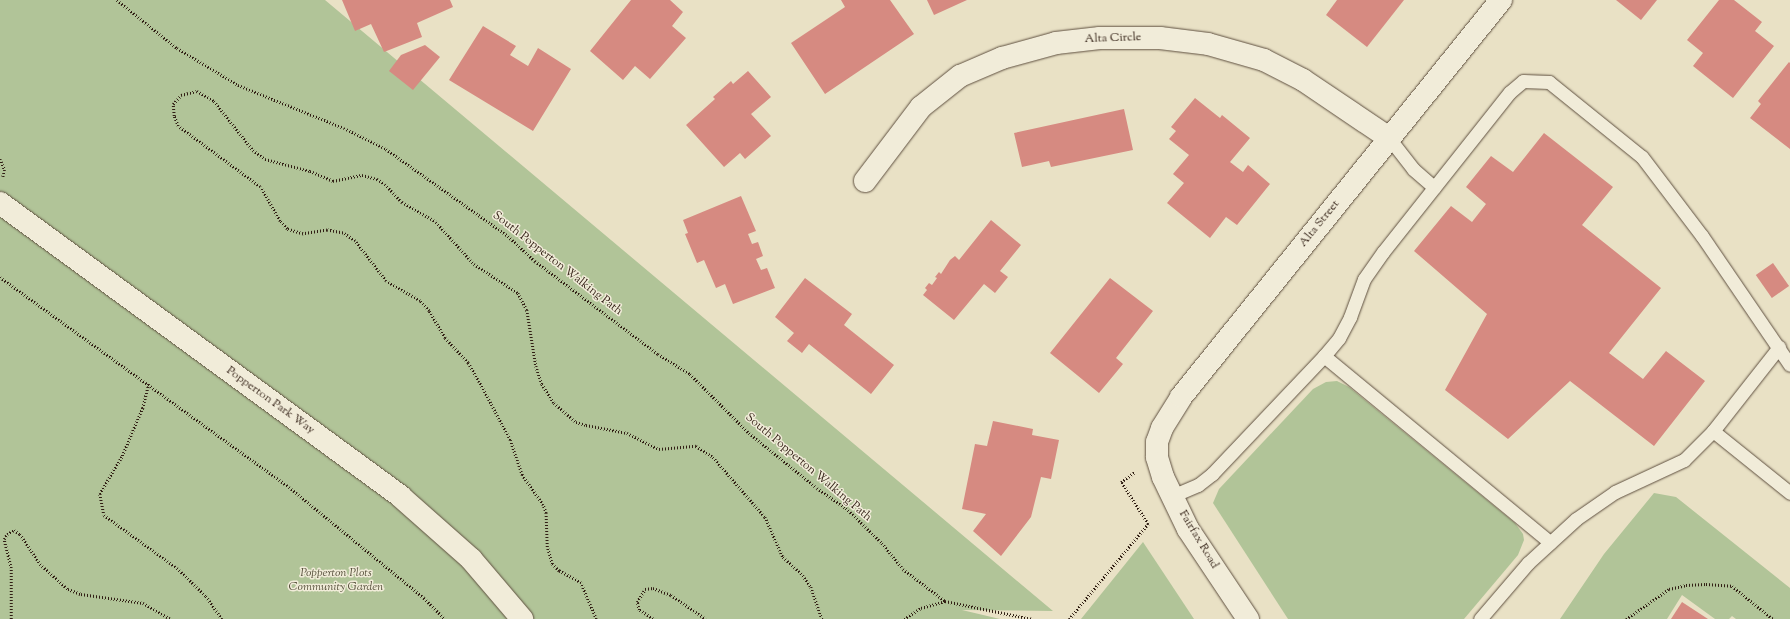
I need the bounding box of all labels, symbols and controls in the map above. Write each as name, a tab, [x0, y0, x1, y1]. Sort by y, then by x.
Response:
street label: Alta Circle	[1084, 31, 1142, 47]
street label: Alta Street	[1297, 198, 1343, 250]
street label: South Popperton Walking Path	[489, 209, 625, 319]
street label: Popperton Park Way	[223, 364, 317, 438]
street label: South Popperton Walking Path	[742, 411, 874, 525]
street label: Fairfax Road	[1175, 508, 1221, 572]
park label: Popperton Plots Community Garden	[289, 567, 383, 595]

